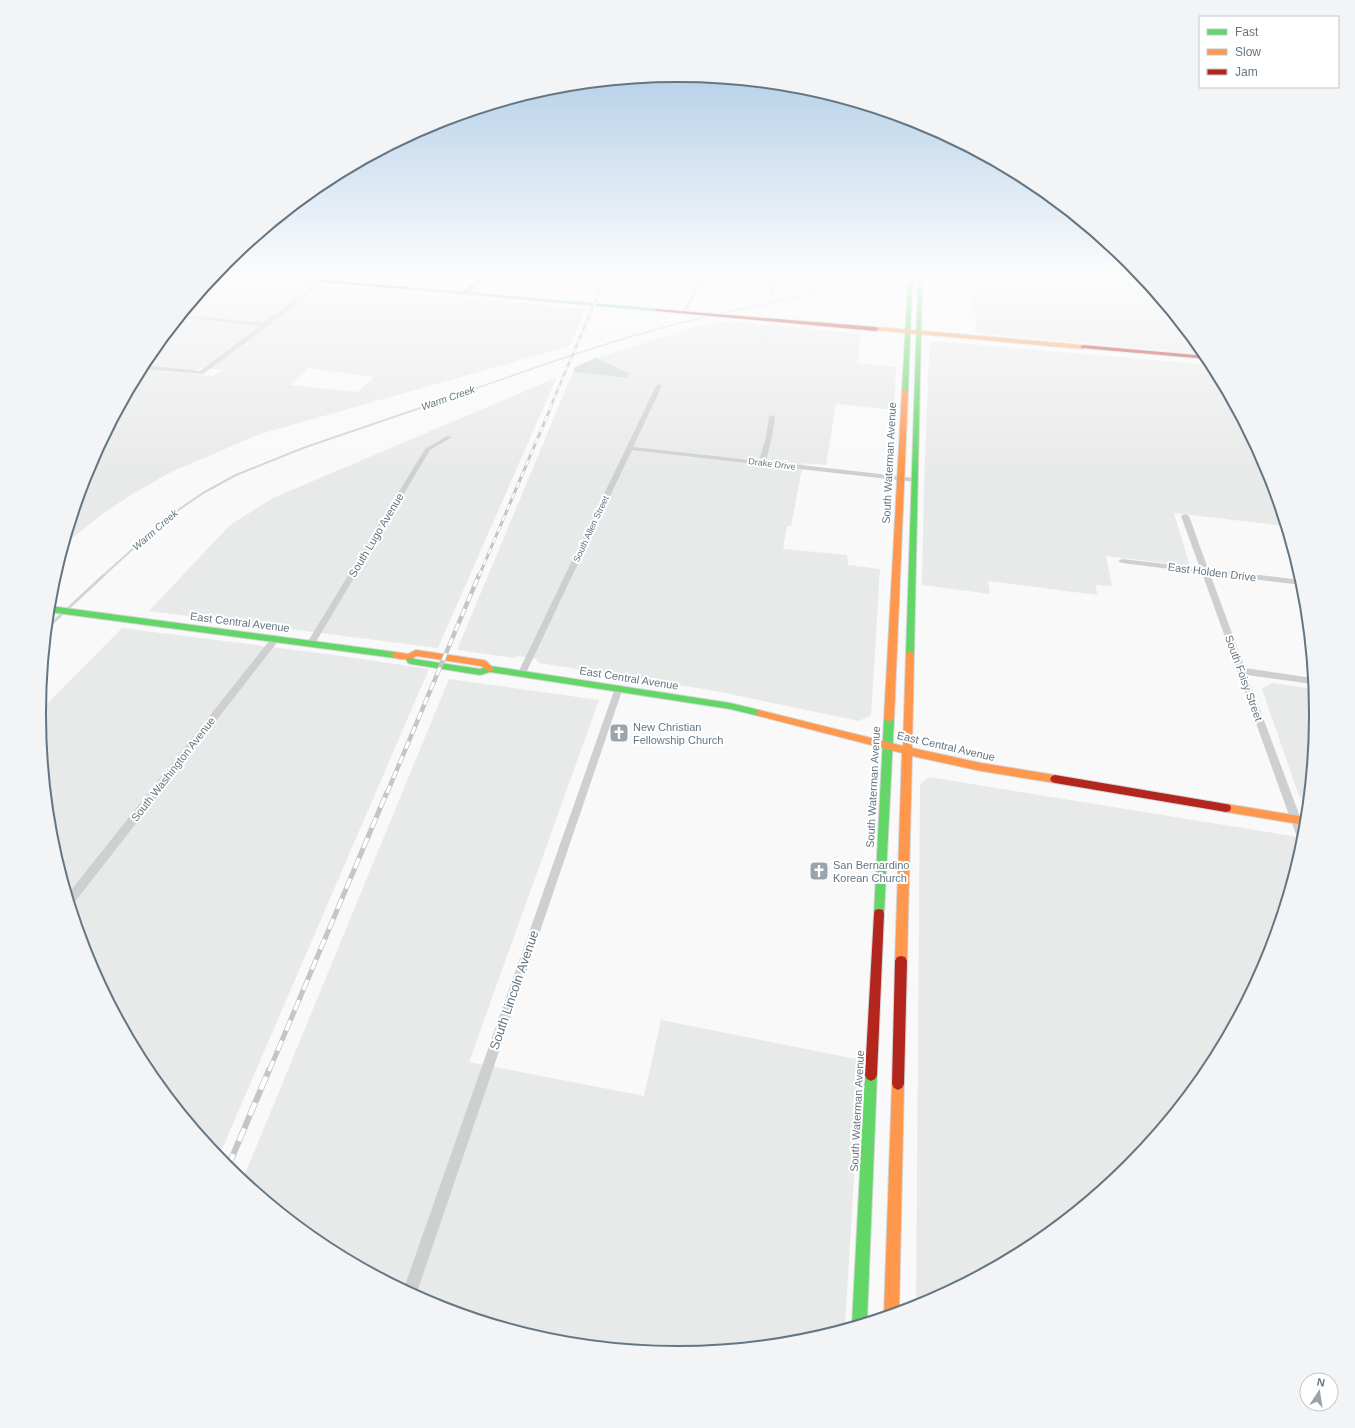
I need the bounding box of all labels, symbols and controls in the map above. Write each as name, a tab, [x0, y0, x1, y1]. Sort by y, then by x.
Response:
legend	[1199, 16, 1339, 88]
text: Fast	[1235, 25, 1259, 39]
text: Slow	[1235, 45, 1261, 59]
text: Jam	[1235, 65, 1258, 79]
water label: Warm Creek	[420, 383, 477, 412]
street label: South Waterman Avenue	[880, 402, 898, 524]
street label: Drake Drive	[748, 456, 796, 472]
street label: South Lugo Avenue	[346, 491, 406, 579]
street label: South Allen Street	[571, 494, 611, 564]
water label: Warm Creek	[130, 507, 180, 553]
street label: East Holden Drive	[1167, 561, 1257, 583]
street label: East Central Avenue	[190, 610, 290, 634]
street label: South Foisy Street	[1223, 633, 1265, 723]
street label: East Central Avenue	[579, 664, 679, 692]
street label: South Washington Avenue	[129, 714, 217, 824]
place label: New Christian Fellowship Church	[633, 721, 723, 746]
church icon: New Christian Fellowship Church	[608, 722, 630, 744]
street label: South Waterman Avenue	[864, 726, 882, 848]
street label: East Central Avenue	[896, 729, 996, 763]
place label: San Bernardino Korean Church	[833, 859, 909, 884]
church icon: San Bernardino Korean Church	[808, 860, 830, 882]
street label: South Lincoln Avenue	[486, 928, 542, 1052]
street label: South Waterman Avenue	[848, 1050, 866, 1172]
north arrow	[1299, 1372, 1339, 1412]
text: N	[1316, 1376, 1326, 1389]

